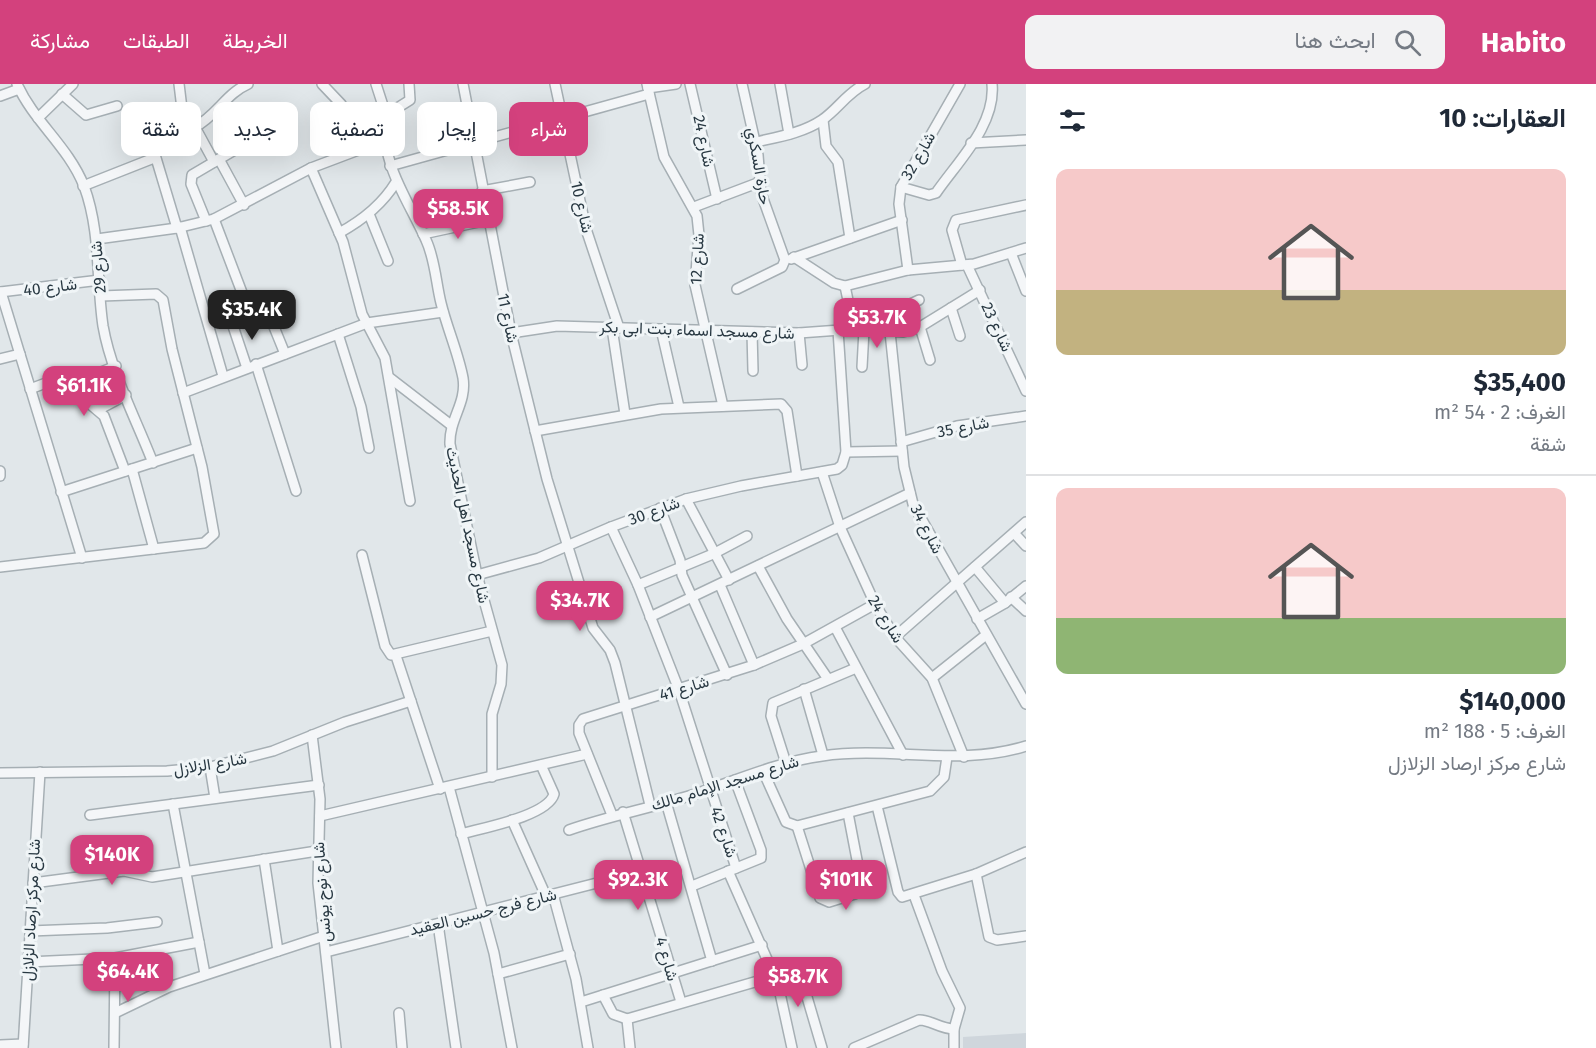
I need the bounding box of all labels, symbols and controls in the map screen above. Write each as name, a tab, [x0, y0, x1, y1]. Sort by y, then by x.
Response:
search box	[1025, 15, 1445, 69]
icon: search	[1391, 26, 1424, 59]
text: Habito	[1481, 26, 1566, 59]
text: ابحث هنا	[1294, 27, 1376, 54]
text: مشاركة	[30, 28, 90, 54]
text: الطبقات	[123, 28, 190, 54]
text: الخريطة	[223, 28, 288, 54]
chip: شقة	[121, 102, 201, 156]
chip: جديد	[213, 102, 298, 156]
chip: تصفية	[310, 102, 405, 156]
chip: إيجار	[417, 102, 497, 156]
chip: شراء	[509, 102, 588, 156]
text: العقارات: 10	[1439, 103, 1566, 134]
icon: filters	[1056, 104, 1089, 137]
street label: شارع 24	[687, 113, 719, 169]
street label: حارة السكري	[739, 126, 775, 207]
street label: شارع 32	[897, 129, 941, 184]
street label: شارع 10	[565, 179, 597, 235]
pin: $58.5K	[409, 189, 507, 240]
text: $58.5K	[427, 196, 489, 220]
icon: home	[1257, 208, 1365, 316]
street label: شارع 12	[686, 233, 710, 285]
street label: شارع 29	[86, 240, 112, 294]
street label: شارع 40	[22, 274, 78, 302]
pin: $35.4K	[203, 290, 301, 341]
street label: شارع 11	[492, 292, 522, 345]
text: $35.4K	[222, 297, 282, 321]
pin: $53.7K	[828, 298, 926, 349]
street label: شارع 23	[976, 299, 1017, 356]
text: $53.7K	[848, 305, 906, 329]
street label: شارع مسجد اسماء بنت ابى بكر	[598, 317, 795, 345]
pin: $61.1K	[35, 366, 133, 417]
text: $35,400	[1473, 367, 1566, 398]
text: $61.1K	[56, 373, 112, 397]
text: الغرف: 2 · 54 m²	[1434, 400, 1566, 424]
street label: شارع 35	[935, 413, 991, 443]
text: شقة	[1530, 432, 1566, 456]
street label: شارع مسجد اهل الحديث	[440, 445, 494, 605]
street label: شارع 30	[626, 493, 683, 531]
street label: شارع 34	[905, 501, 947, 558]
icon: home	[1257, 527, 1365, 635]
pin: $34.7K	[531, 581, 629, 632]
text: $34.7K	[550, 588, 610, 612]
street label: شارع 24	[862, 592, 908, 647]
street label: شارع 41	[657, 671, 712, 706]
text: $140,000	[1459, 686, 1566, 717]
text: الغرف: 5 · 188 m²	[1424, 719, 1566, 743]
street label: شارع الزلازل	[172, 749, 248, 781]
text: شارع مركز ارصاد الزلازل	[1388, 751, 1566, 775]
street label: شارع مسجد الإمام مالك	[649, 752, 802, 816]
street label: شارع 42	[705, 804, 742, 861]
pin: $140K	[70, 835, 154, 886]
street label: شارع مركز ارصاد الزلازل	[18, 838, 46, 982]
street label: شارع نوح يونس	[309, 841, 337, 943]
text: $140K	[84, 842, 140, 866]
pin: $92.3K	[589, 860, 687, 911]
pin: $101K	[804, 860, 888, 911]
text: $92.3K	[608, 867, 668, 891]
text: $101K	[820, 867, 872, 891]
street label: شارع فرج حسين العقيد	[407, 885, 559, 941]
street label: شارع 4	[649, 935, 683, 984]
pin: $64.4K	[79, 952, 177, 1003]
pin: $58.7K	[749, 957, 847, 1008]
text: $64.4K	[97, 959, 159, 983]
text: $58.7K	[768, 964, 828, 988]

